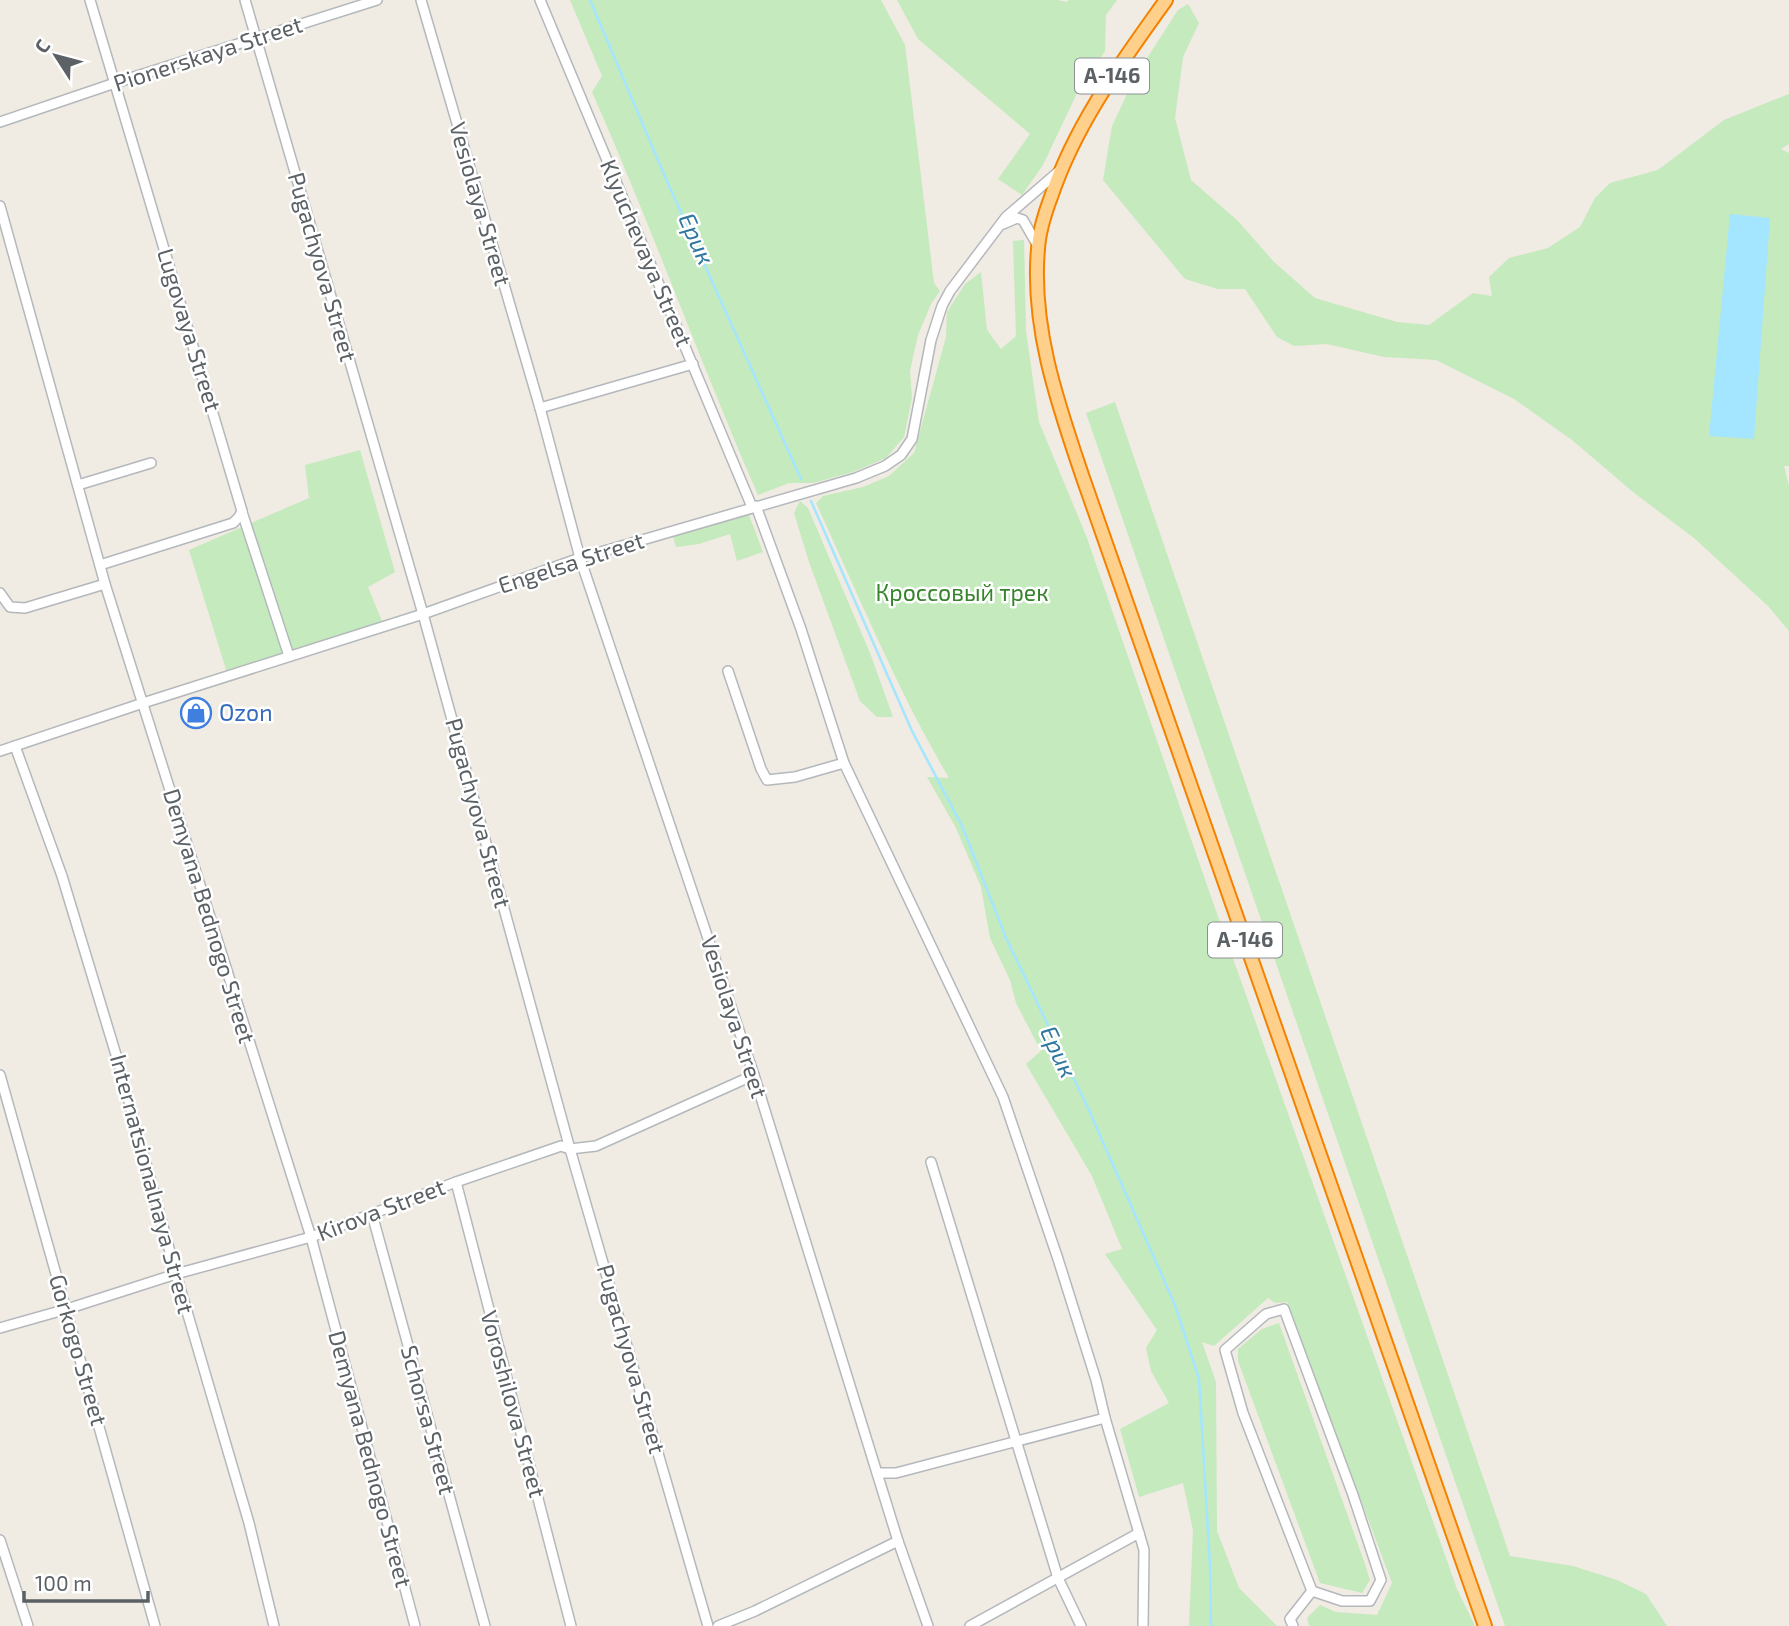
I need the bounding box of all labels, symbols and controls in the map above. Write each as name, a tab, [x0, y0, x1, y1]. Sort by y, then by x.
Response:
street label: Pionerskaya Street	[110, 9, 306, 97]
north arrow	[21, 21, 91, 91]
text: С	[29, 34, 54, 57]
road number: А-146	[1075, 58, 1149, 94]
street label: Vesiolaya Street	[444, 119, 518, 289]
street label: Klyuchevaya Street	[595, 155, 699, 351]
street label: Pugachyova Street	[283, 169, 363, 365]
water label: Ерик	[673, 208, 722, 269]
street label: Lugovaya Street	[152, 245, 228, 415]
street label: Engelsa Street	[494, 525, 647, 599]
park label: Кроссовый трек	[875, 578, 1049, 606]
shop icon: Ozon	[179, 696, 213, 730]
place label: Ozon	[219, 698, 273, 726]
street label: Pugachyova Street	[440, 715, 518, 911]
street label: Demyana Bednogo Street	[158, 785, 262, 1047]
road number: А-146	[1208, 922, 1282, 958]
street label: Vesiolaya Street	[696, 932, 774, 1102]
water label: Ерик	[1035, 1021, 1084, 1082]
street label: Internatsionalnaya Street	[105, 1051, 201, 1317]
street label: Kirova Street	[313, 1172, 449, 1246]
street label: Pugachyova Street	[592, 1261, 672, 1457]
street label: Gorkogo Street	[44, 1271, 114, 1429]
street label: Voroshilova Street	[476, 1307, 552, 1501]
street label: Demyana Bednogo Street	[323, 1327, 419, 1590]
street label: Schorsa Street	[396, 1342, 462, 1498]
scale bar	[24, 1560, 149, 1604]
text: 100 m	[35, 1570, 92, 1595]

